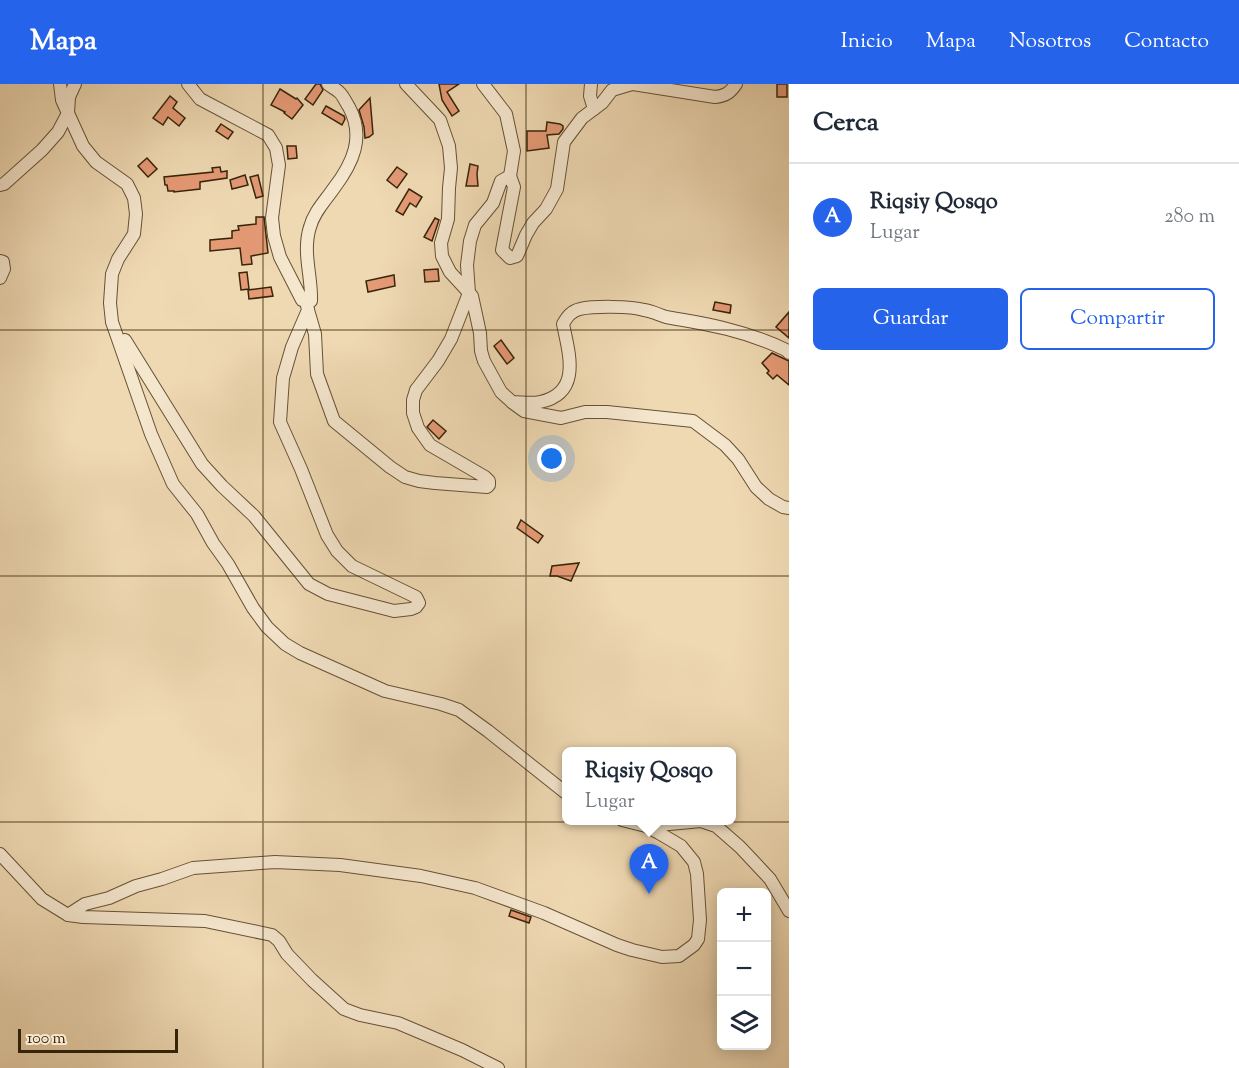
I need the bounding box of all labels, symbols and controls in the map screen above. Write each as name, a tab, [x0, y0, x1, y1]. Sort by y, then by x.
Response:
text: Mapa	[30, 22, 97, 62]
text: Inicio	[841, 27, 893, 57]
text: Mapa	[926, 27, 976, 57]
text: Nosotros	[1009, 27, 1091, 57]
text: Contacto	[1124, 27, 1209, 57]
text: Cerca	[813, 105, 879, 142]
text: Riqsiy Qosqo	[870, 187, 998, 219]
text: A	[824, 203, 841, 232]
text: 280 m	[1164, 203, 1215, 232]
text: Lugar	[870, 219, 920, 248]
button: Guardar	[813, 288, 1008, 350]
button: Compartir	[1020, 288, 1215, 350]
your location	[537, 444, 566, 473]
popup	[562, 747, 736, 825]
text: Riqsiy Qosqo	[585, 756, 713, 788]
text: Lugar	[585, 788, 635, 817]
pin: A	[630, 844, 668, 894]
map controls	[717, 888, 771, 1050]
button: +	[717, 888, 771, 942]
button: −	[717, 942, 771, 996]
button: layers	[717, 996, 771, 1050]
scale bar	[18, 1026, 178, 1054]
text: 100 m	[27, 1028, 66, 1051]

